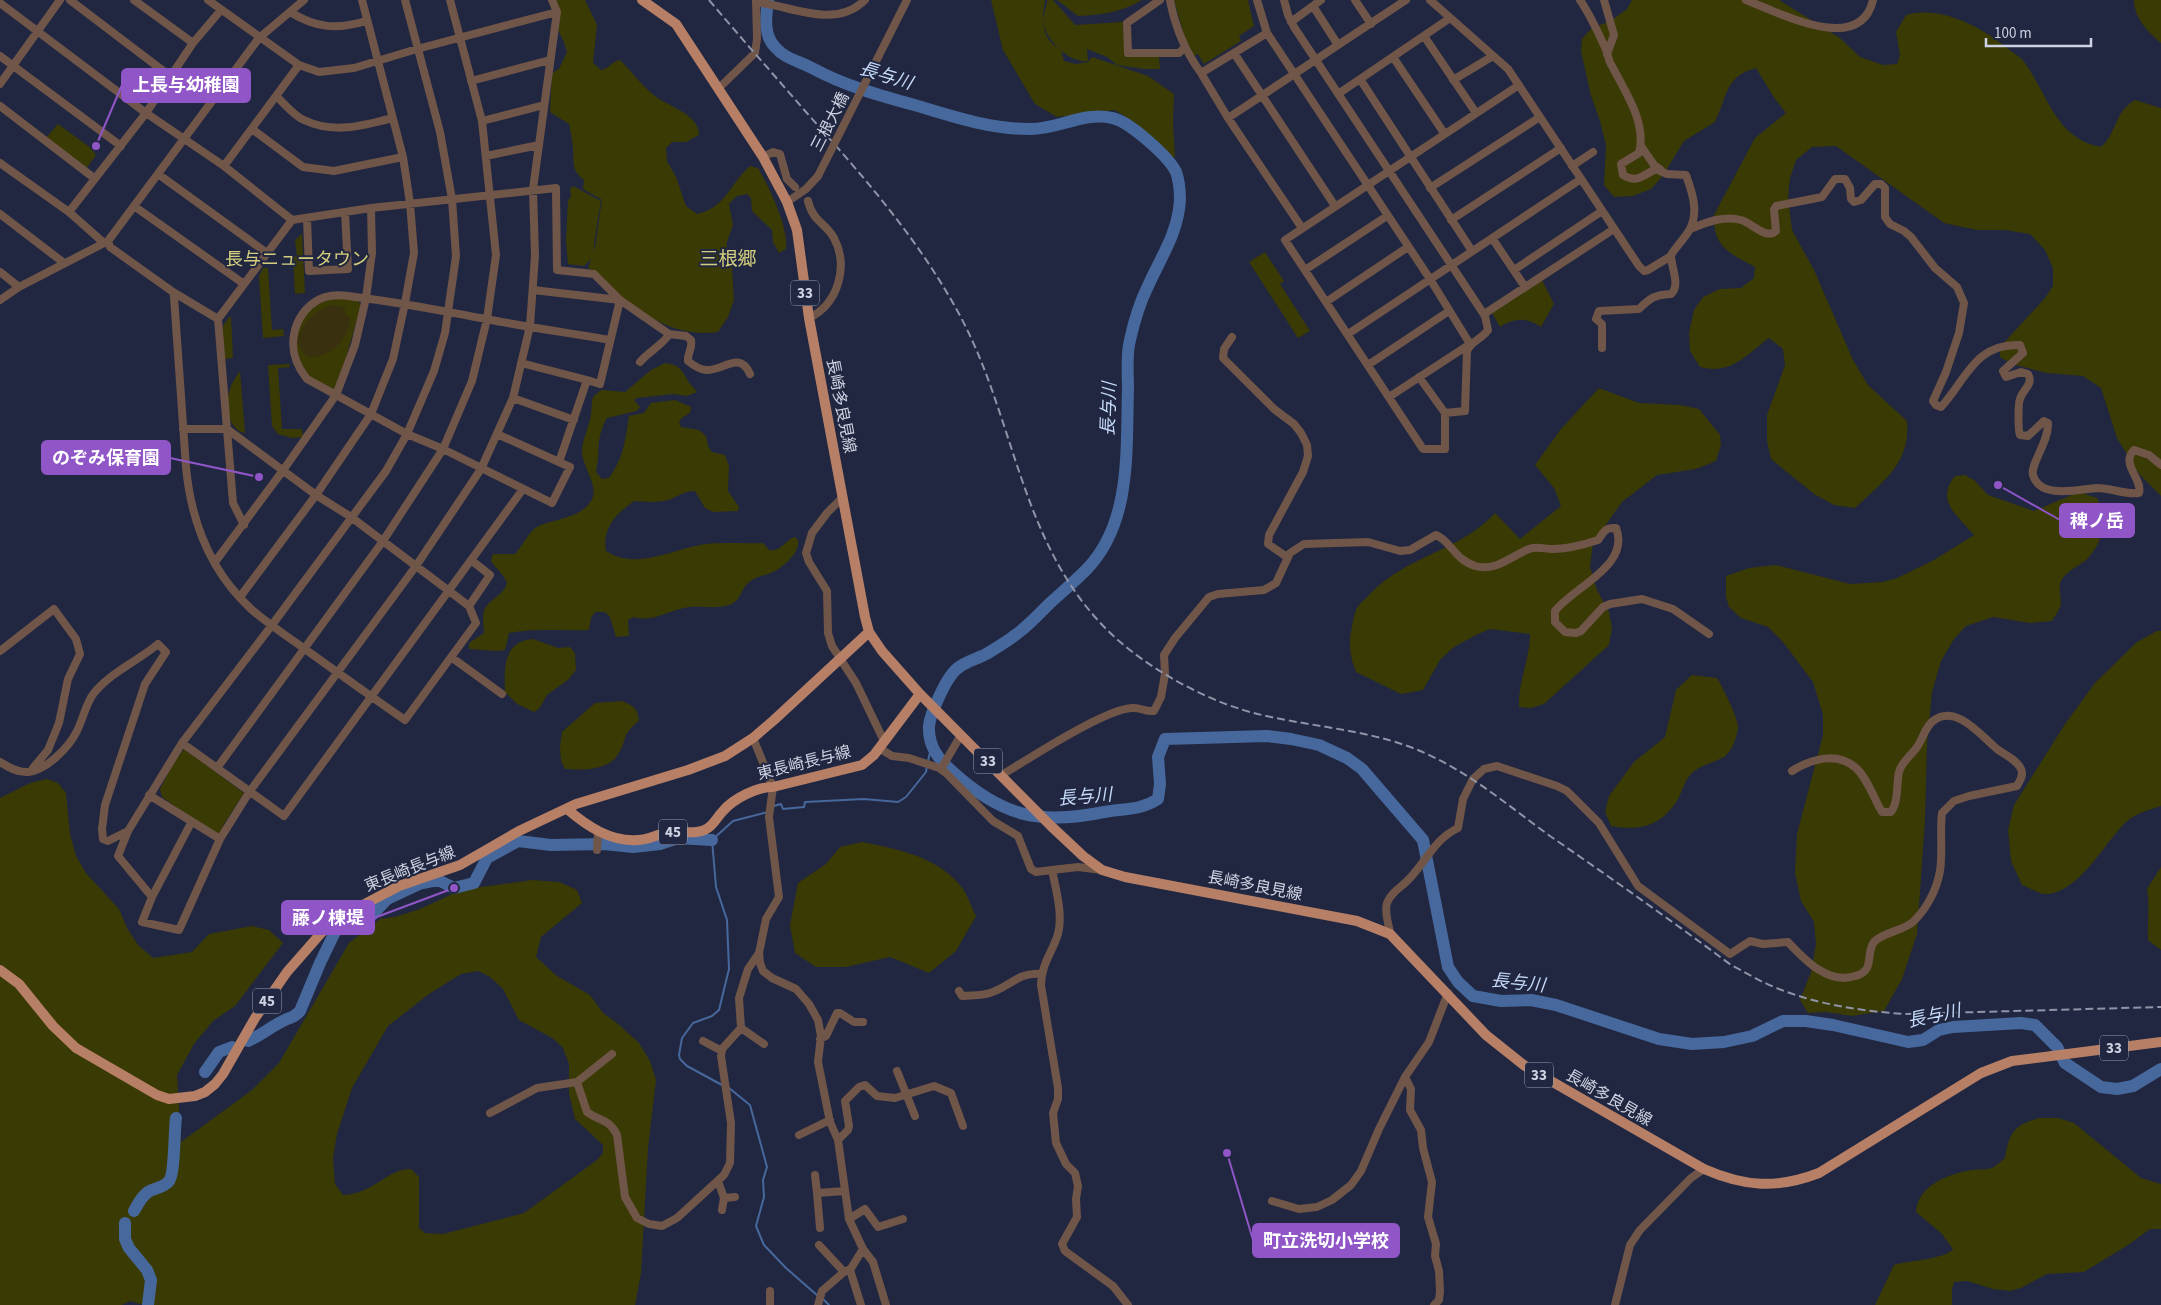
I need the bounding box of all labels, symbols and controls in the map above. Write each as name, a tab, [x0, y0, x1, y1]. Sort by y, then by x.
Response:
scale bar	[1986, 15, 2091, 47]
text: 100 m	[1994, 23, 2032, 44]
water label: 長与川	[857, 56, 917, 96]
callout: 上長与幼稚園	[122, 69, 250, 102]
text: 上長与幼稚園	[132, 73, 240, 98]
street label: 三根大橋	[806, 88, 854, 156]
district label: 三根郷	[699, 246, 757, 273]
district label: 長与ニュータウン	[225, 247, 369, 272]
road number: 33	[791, 280, 819, 306]
street label: 長崎多良見線	[821, 357, 861, 455]
water label: 長与川	[1096, 380, 1123, 436]
callout: のぞみ保育園	[42, 441, 170, 474]
text: のぞみ保育園	[52, 446, 160, 471]
callout: 稗ノ岳	[2060, 504, 2134, 537]
text: 稗ノ岳	[2070, 509, 2124, 534]
street label: 東長崎長与線	[755, 741, 853, 785]
road number: 33	[974, 748, 1002, 774]
water label: 長与川	[1057, 782, 1115, 812]
road number: 45	[659, 820, 687, 844]
street label: 東長崎長与線	[361, 841, 459, 897]
street label: 長崎多良見線	[1206, 866, 1304, 906]
callout: 藤ノ棟堤	[282, 901, 374, 934]
text: 藤ノ棟堤	[292, 906, 364, 931]
water label: 長与川	[1490, 968, 1548, 998]
road number: 45	[253, 988, 281, 1014]
water label: 長与川	[1905, 998, 1965, 1034]
road number: 33	[2100, 1036, 2128, 1060]
road number: 33	[1525, 1062, 1553, 1088]
street label: 長崎多良見線	[1562, 1064, 1656, 1132]
callout: 町立洗切小学校	[1253, 1224, 1399, 1257]
text: 町立洗切小学校	[1263, 1229, 1389, 1254]

